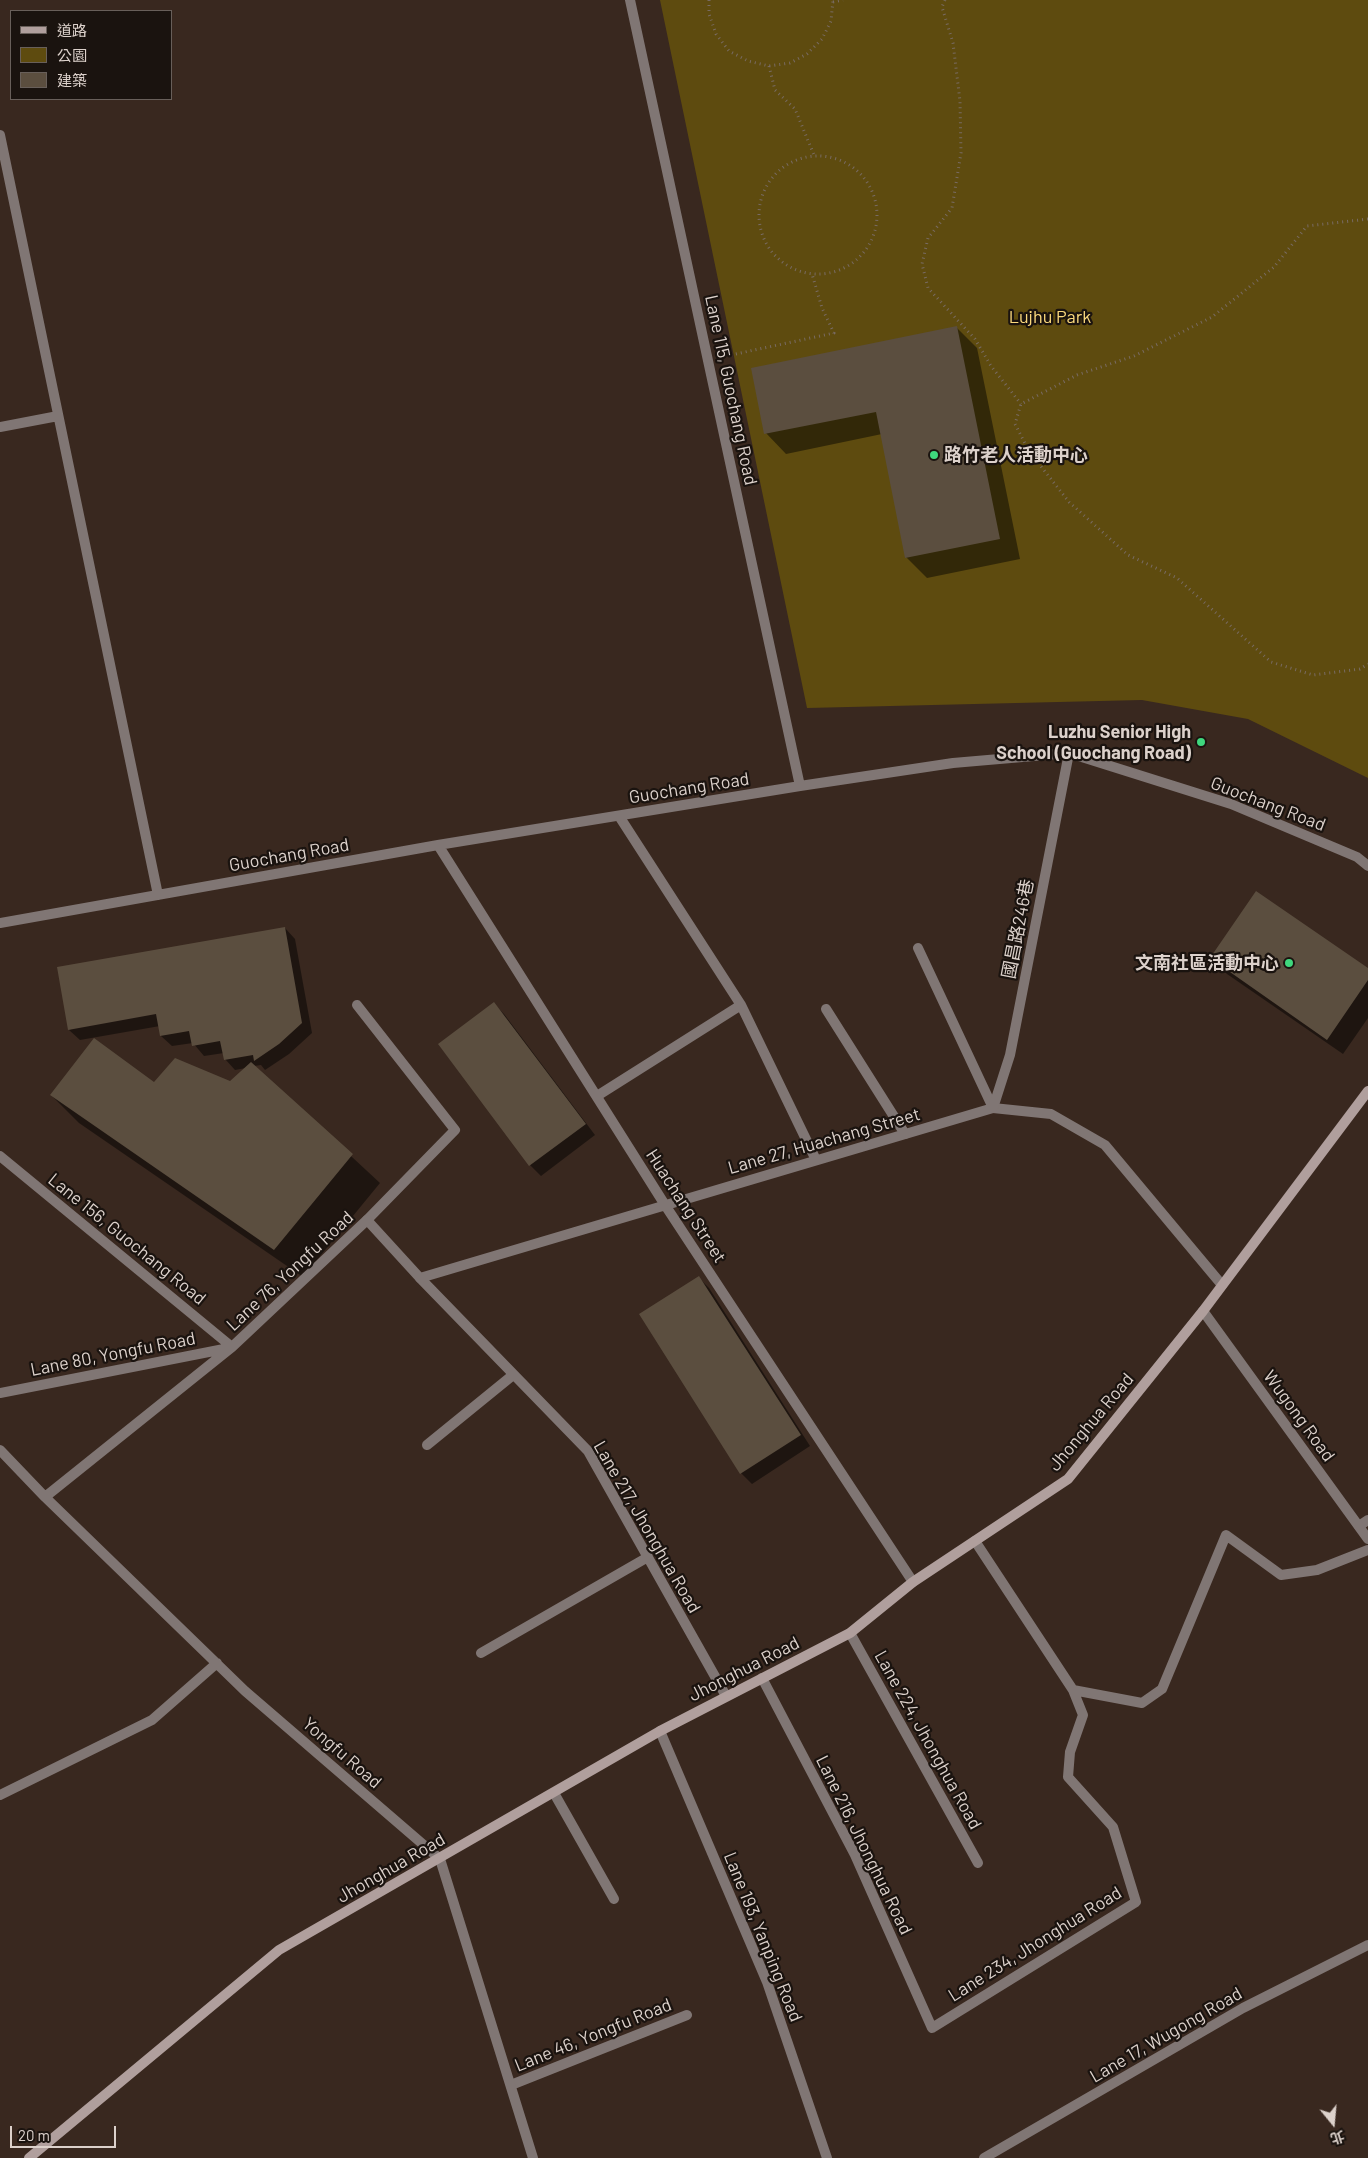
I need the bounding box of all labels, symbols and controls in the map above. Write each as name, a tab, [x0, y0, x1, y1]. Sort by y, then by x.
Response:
legend	[10, 10, 172, 100]
text: 道路	[57, 21, 87, 39]
text: 公園	[57, 46, 87, 64]
text: 建築	[57, 71, 87, 89]
street label: Lane 115, Guochang Road	[700, 293, 762, 487]
park label: Lujhu Park	[1009, 306, 1091, 328]
place label: 路竹老人活動中心	[944, 444, 1088, 466]
marker: 路竹老人活動中心	[928, 449, 940, 461]
place label: Luzhu Senior High School (Guochang Road)	[996, 721, 1191, 764]
marker: Luzhu Senior High School (Guochang Road)	[1195, 736, 1207, 748]
street label: Guochang Road	[627, 768, 751, 808]
street label: Guochang Road	[1207, 772, 1329, 836]
street label: Guochang Road	[227, 834, 351, 876]
street label: 國昌路246巷	[998, 877, 1038, 981]
place label: 文南社區活動中心	[1135, 952, 1279, 974]
marker: 文南社區活動中心	[1283, 957, 1295, 969]
street label: Lane 27, Huachang Street	[725, 1103, 923, 1179]
street label: Huachang Street	[641, 1145, 731, 1267]
street label: Lane 156, Guochang Road	[44, 1169, 210, 1309]
street label: Lane 76, Yongfu Road	[222, 1206, 358, 1336]
street label: Lane 80, Yongfu Road	[29, 1327, 197, 1381]
street label: Wugong Road	[1259, 1366, 1339, 1466]
street label: Jhonghua Road	[1044, 1369, 1138, 1475]
street label: Lane 217, Jhonghua Road	[589, 1437, 705, 1617]
street label: Jhonghua Road	[685, 1632, 803, 1706]
street label: Lane 224, Jhonghua Road	[870, 1647, 986, 1833]
street label: Yongfu Road	[298, 1713, 386, 1793]
street label: Lane 216, Jhonghua Road	[811, 1752, 917, 1938]
street label: Jhonghua Road	[333, 1828, 449, 1908]
street label: Lane 193, Yanping Road	[719, 1849, 807, 2025]
street label: Lane 234, Jhonghua Road	[944, 1882, 1126, 2006]
street label: Lane 17, Wugong Road	[1086, 1983, 1246, 2087]
street label: Lane 46, Yongfu Road	[511, 1994, 675, 2076]
north arrow	[1308, 2098, 1358, 2148]
scale bar	[12, 2116, 119, 2148]
text: 20 m	[18, 2126, 50, 2144]
text: 北	[1328, 2128, 1347, 2148]

